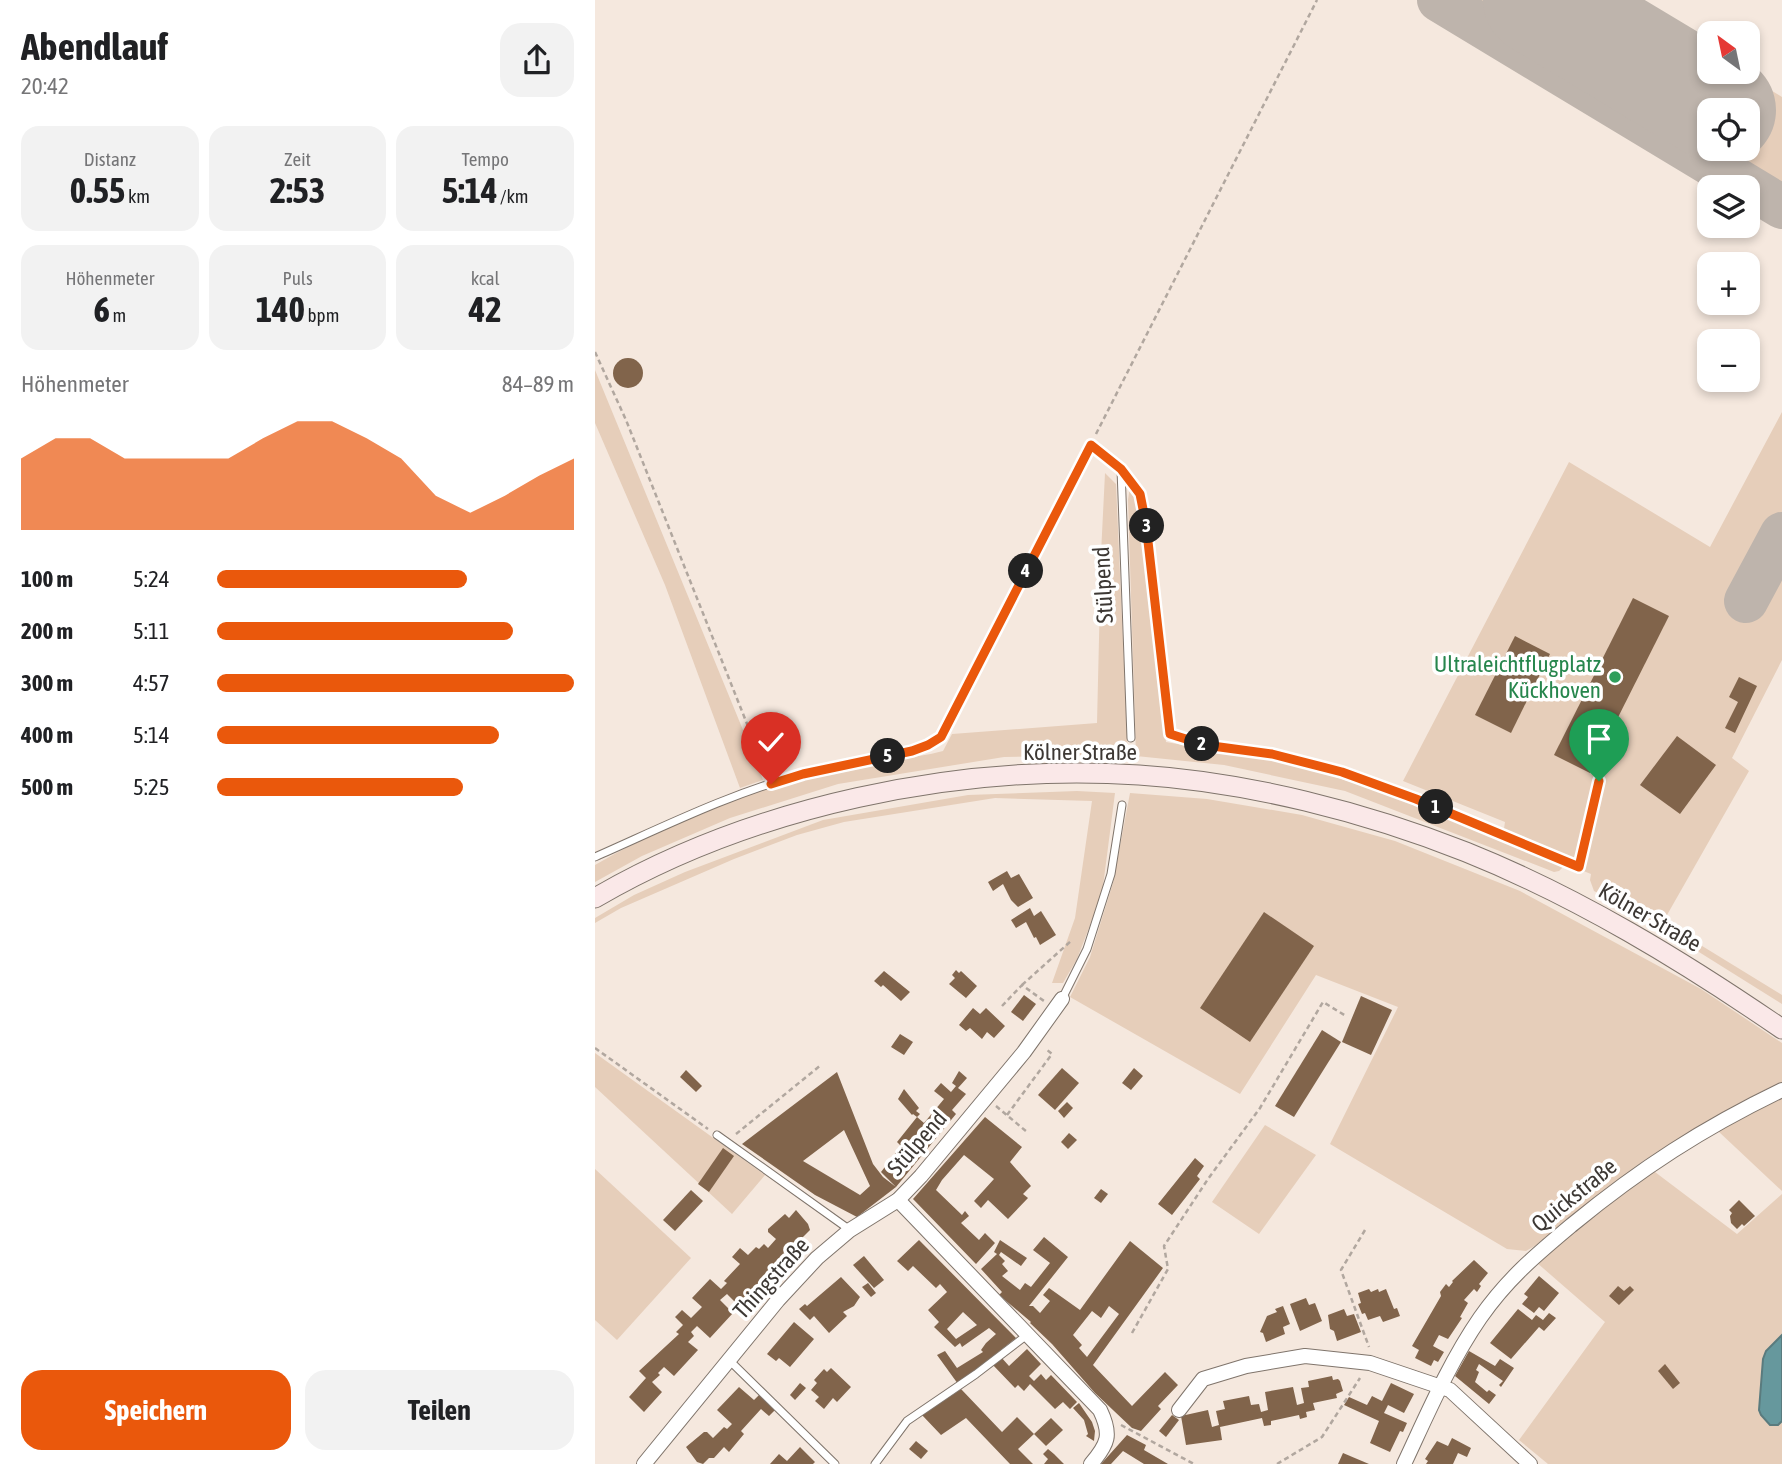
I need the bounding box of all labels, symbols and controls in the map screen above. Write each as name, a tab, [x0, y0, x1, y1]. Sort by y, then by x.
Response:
north arrow	[1697, 21, 1761, 84]
map controls	[1697, 21, 1760, 392]
button: share	[500, 23, 574, 97]
text: Abendlauf	[21, 25, 168, 68]
text: 20:42	[21, 73, 69, 99]
button: locate	[1697, 98, 1760, 161]
text: Distanz	[84, 148, 136, 170]
text: Zeit	[284, 148, 311, 170]
text: Tempo	[461, 148, 509, 170]
text: 0.55	[70, 170, 125, 210]
text: 2:53	[270, 170, 325, 210]
text: 5:14	[442, 170, 497, 210]
button: layers	[1697, 175, 1760, 238]
text: km	[125, 185, 150, 207]
text: /km	[497, 185, 529, 207]
button: +	[1697, 252, 1760, 315]
text: Höhenmeter	[65, 267, 154, 289]
text: Puls	[282, 267, 313, 289]
text: kcal	[471, 267, 500, 289]
text: 6	[93, 289, 110, 329]
text: 140	[256, 289, 305, 329]
text: 42	[469, 289, 502, 329]
text: m	[110, 304, 126, 326]
text: bpm	[305, 304, 339, 326]
button: −	[1697, 329, 1760, 392]
text: Höhenmeter	[21, 371, 129, 397]
text: 84–89 m	[502, 371, 574, 397]
pin: 3	[1129, 508, 1165, 544]
text: 3	[1142, 514, 1151, 536]
street label: Stülpend	[1088, 546, 1118, 624]
pin: 4	[1009, 554, 1043, 588]
text: 4	[1021, 559, 1030, 581]
text: 100 m	[21, 566, 73, 592]
text: 5:24	[133, 566, 170, 592]
text: 200 m	[21, 618, 73, 644]
text: 5:11	[133, 618, 170, 644]
place label: Ultraleichtflugplatz Kückhoven	[1434, 651, 1601, 703]
marker: Ultraleichtflugplatz Kückhoven	[1607, 669, 1623, 685]
text: 300 m	[21, 670, 73, 696]
text: 4:57	[133, 670, 170, 696]
pin	[1569, 709, 1629, 781]
pin	[741, 712, 801, 784]
icon: arrive	[1580, 720, 1618, 758]
text: 400 m	[21, 722, 73, 748]
text: 5:14	[133, 722, 170, 748]
icon: check	[752, 723, 790, 761]
pin: 2	[1185, 726, 1219, 762]
text: 2	[1197, 732, 1206, 754]
pin: 5	[871, 738, 905, 774]
street label: Kölner Straße	[1023, 739, 1137, 765]
text: 5	[883, 744, 892, 766]
text: 500 m	[21, 774, 73, 800]
text: 5:25	[133, 774, 170, 800]
pin: 1	[1419, 790, 1453, 824]
text: 1	[1431, 795, 1440, 817]
street label: Kölner Straße	[1594, 877, 1706, 957]
street label: Stülpend	[882, 1105, 952, 1181]
street label: Quickstraße	[1526, 1153, 1622, 1237]
street label: Thingstraße	[728, 1232, 814, 1324]
button: Speichern	[21, 1370, 291, 1450]
button: Teilen	[305, 1370, 574, 1450]

